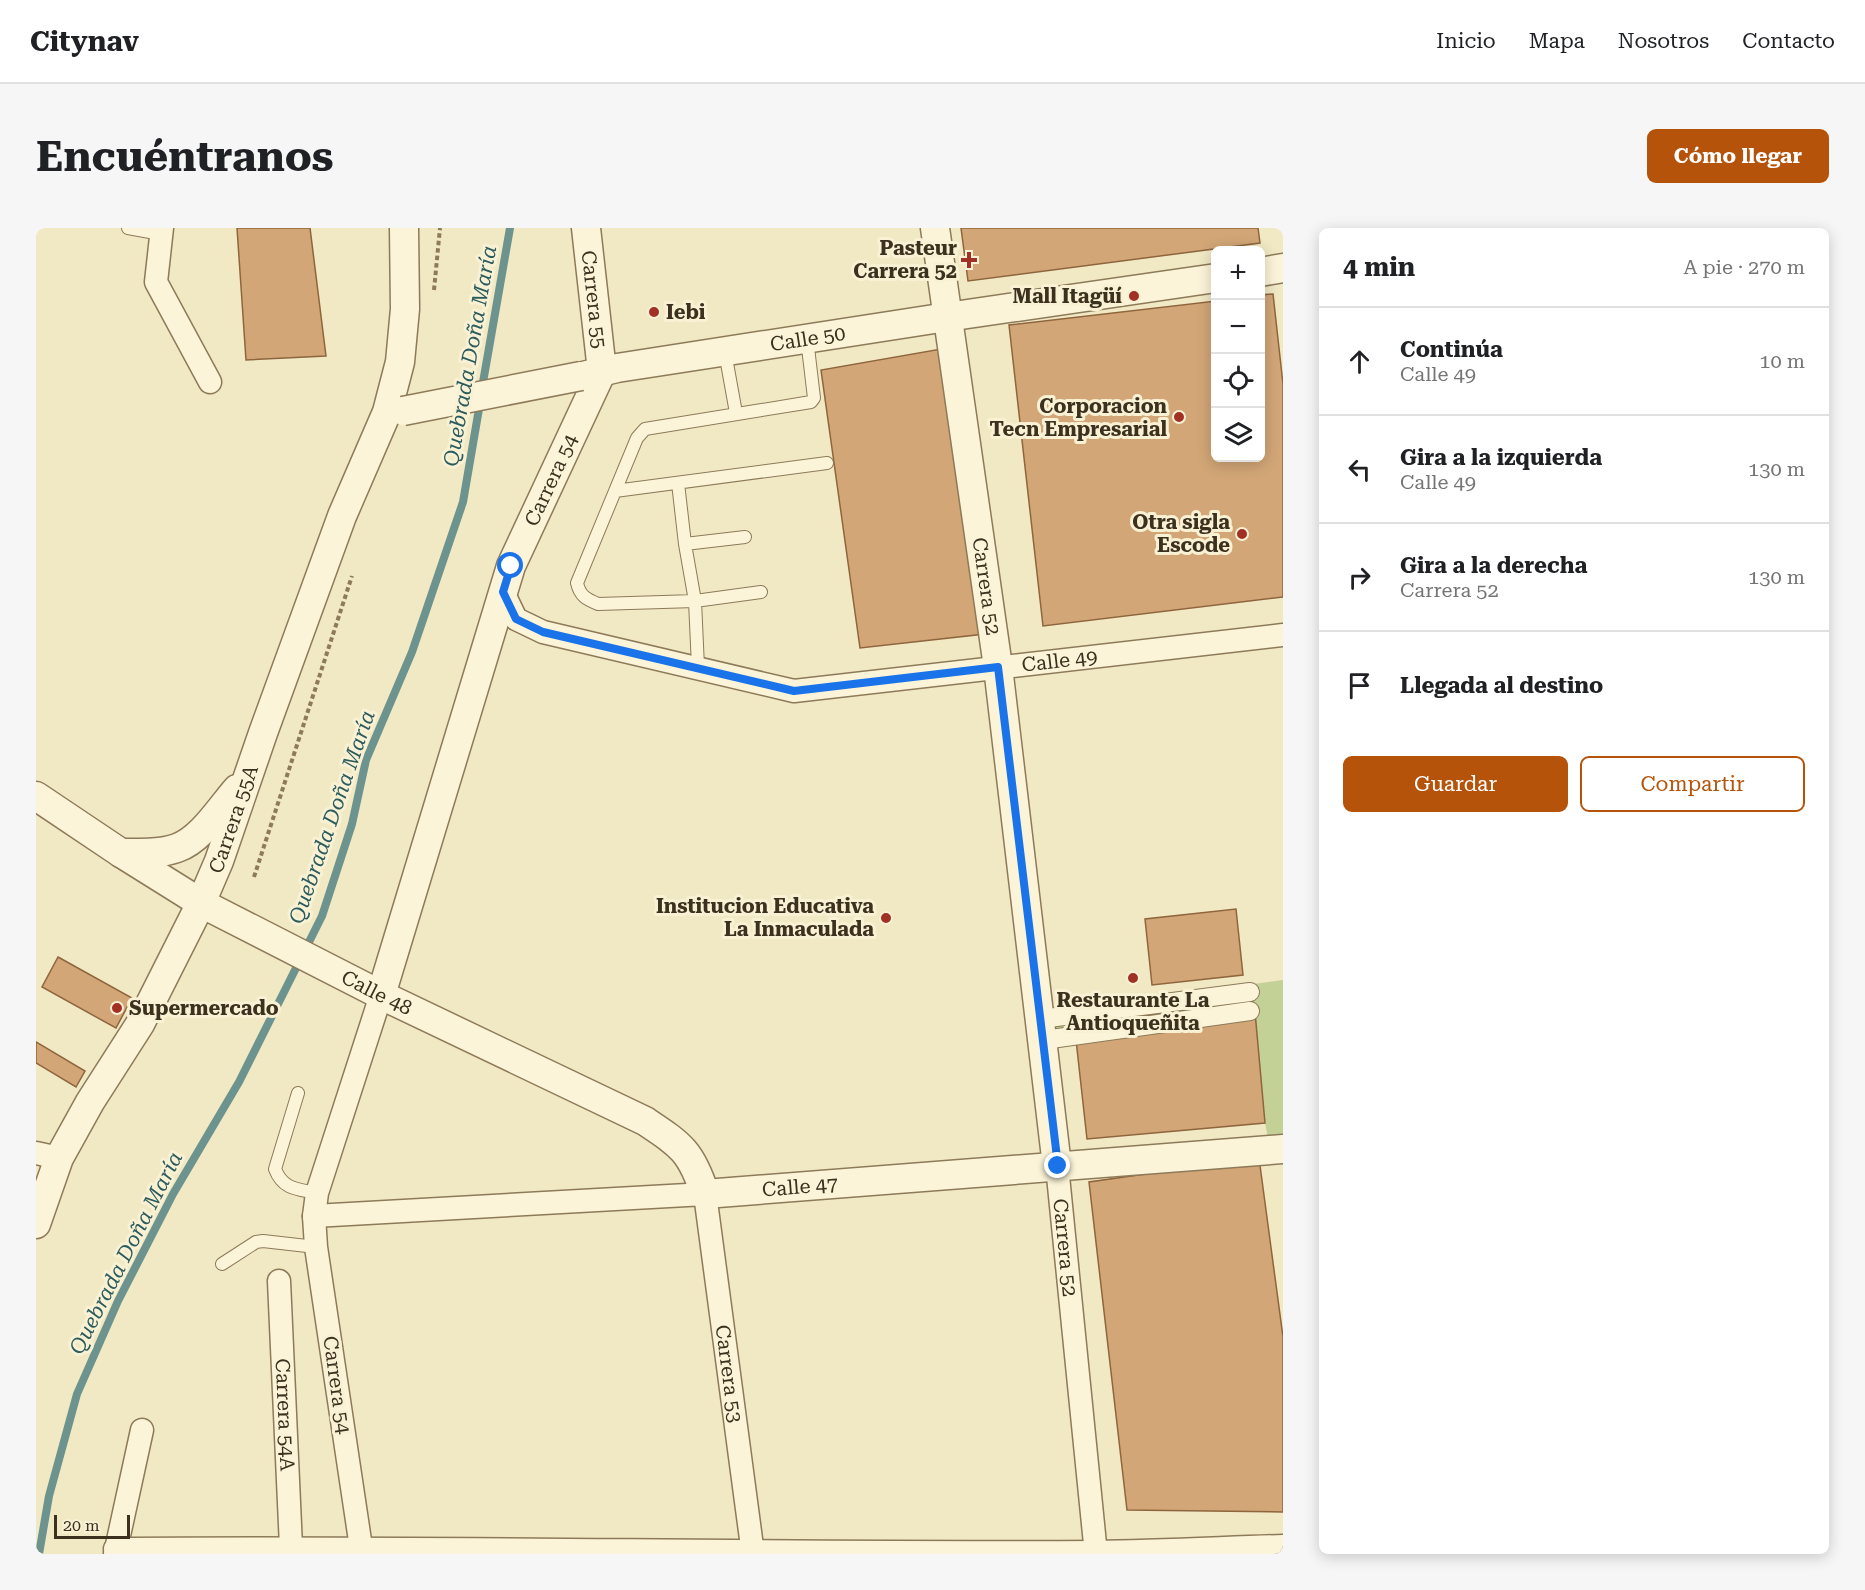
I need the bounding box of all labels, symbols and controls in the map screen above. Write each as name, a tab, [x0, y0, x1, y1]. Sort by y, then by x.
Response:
text: Citynav	[30, 25, 139, 58]
text: Inicio	[1436, 29, 1496, 53]
text: Mapa	[1529, 29, 1585, 53]
text: Nosotros	[1618, 29, 1709, 53]
text: Contacto	[1742, 29, 1835, 53]
button: Cómo llegar	[1647, 129, 1829, 183]
text: Encuéntranos	[36, 132, 334, 181]
place label: Pasteur Carrera 52	[853, 236, 957, 283]
water label: Quebrada Doña María	[439, 244, 501, 468]
map controls	[1211, 246, 1265, 462]
button: +	[1211, 246, 1265, 300]
street label: Carrera 55	[577, 249, 611, 350]
text: 4 min	[1343, 252, 1415, 282]
marker: Pasteur Carrera 52	[962, 253, 976, 267]
text: A pie · 270 m	[1683, 255, 1805, 279]
place label: Mall Itagüí	[1013, 284, 1122, 308]
marker: Mall Itagüí	[1127, 289, 1141, 303]
place label: Iebi	[666, 300, 706, 324]
button: −	[1211, 300, 1265, 354]
marker: Iebi	[647, 305, 661, 319]
street label: Calle 50	[768, 321, 847, 356]
text: Continúa	[1400, 337, 1503, 362]
icon: ahead	[1343, 345, 1376, 378]
text: 10 m	[1759, 349, 1805, 373]
button: locate	[1211, 354, 1265, 408]
text: Calle 49	[1400, 362, 1476, 386]
place label: Corporacion Tecn Empresarial	[990, 394, 1168, 441]
button: layers	[1211, 408, 1265, 462]
marker: Corporacion Tecn Empresarial	[1172, 410, 1186, 424]
street label: Carrera 54	[519, 430, 583, 530]
text: Gira a la izquierda	[1400, 445, 1602, 470]
icon: left	[1343, 453, 1376, 486]
text: 130 m	[1748, 457, 1805, 481]
text: Calle 49	[1400, 470, 1476, 494]
place label: Otra sigla Escode	[1132, 510, 1230, 557]
marker: Otra sigla Escode	[1235, 527, 1249, 541]
street label: Carrera 52	[968, 536, 1005, 637]
route start	[497, 552, 523, 578]
text: Gira a la derecha	[1400, 553, 1587, 578]
icon: right	[1343, 561, 1376, 594]
text: 130 m	[1748, 565, 1805, 589]
text: Carrera 52	[1400, 578, 1499, 602]
street label: Calle 49	[1020, 644, 1099, 677]
icon: arrive	[1343, 669, 1376, 702]
text: Llegada al destino	[1400, 673, 1603, 698]
water label: Quebrada Doña María	[284, 707, 380, 927]
button: Guardar	[1343, 756, 1568, 812]
button: Compartir	[1580, 756, 1805, 812]
street label: Carrera 55A	[203, 762, 263, 877]
place label: Institucion Educativa La Inmaculada	[656, 894, 874, 941]
marker: Institucion Educativa La Inmaculada	[879, 911, 893, 925]
street label: Calle 48	[337, 965, 416, 1020]
marker: Restaurante La Antioqueñita	[1126, 971, 1140, 985]
place label: Restaurante La Antioqueñita	[1057, 988, 1210, 1035]
place label: Supermercado	[129, 996, 279, 1020]
marker: Supermercado	[110, 1001, 124, 1015]
water label: Quebrada Doña María	[64, 1148, 188, 1358]
route end	[1044, 1152, 1070, 1178]
street label: Calle 47	[761, 1172, 839, 1202]
street label: Carrera 52	[1048, 1197, 1082, 1298]
street label: Carrera 53	[711, 1323, 747, 1424]
street label: Carrera 54	[318, 1334, 356, 1436]
street label: Carrera 54A	[271, 1358, 300, 1472]
scale bar	[54, 1512, 130, 1540]
text: 20 m	[63, 1516, 100, 1535]

